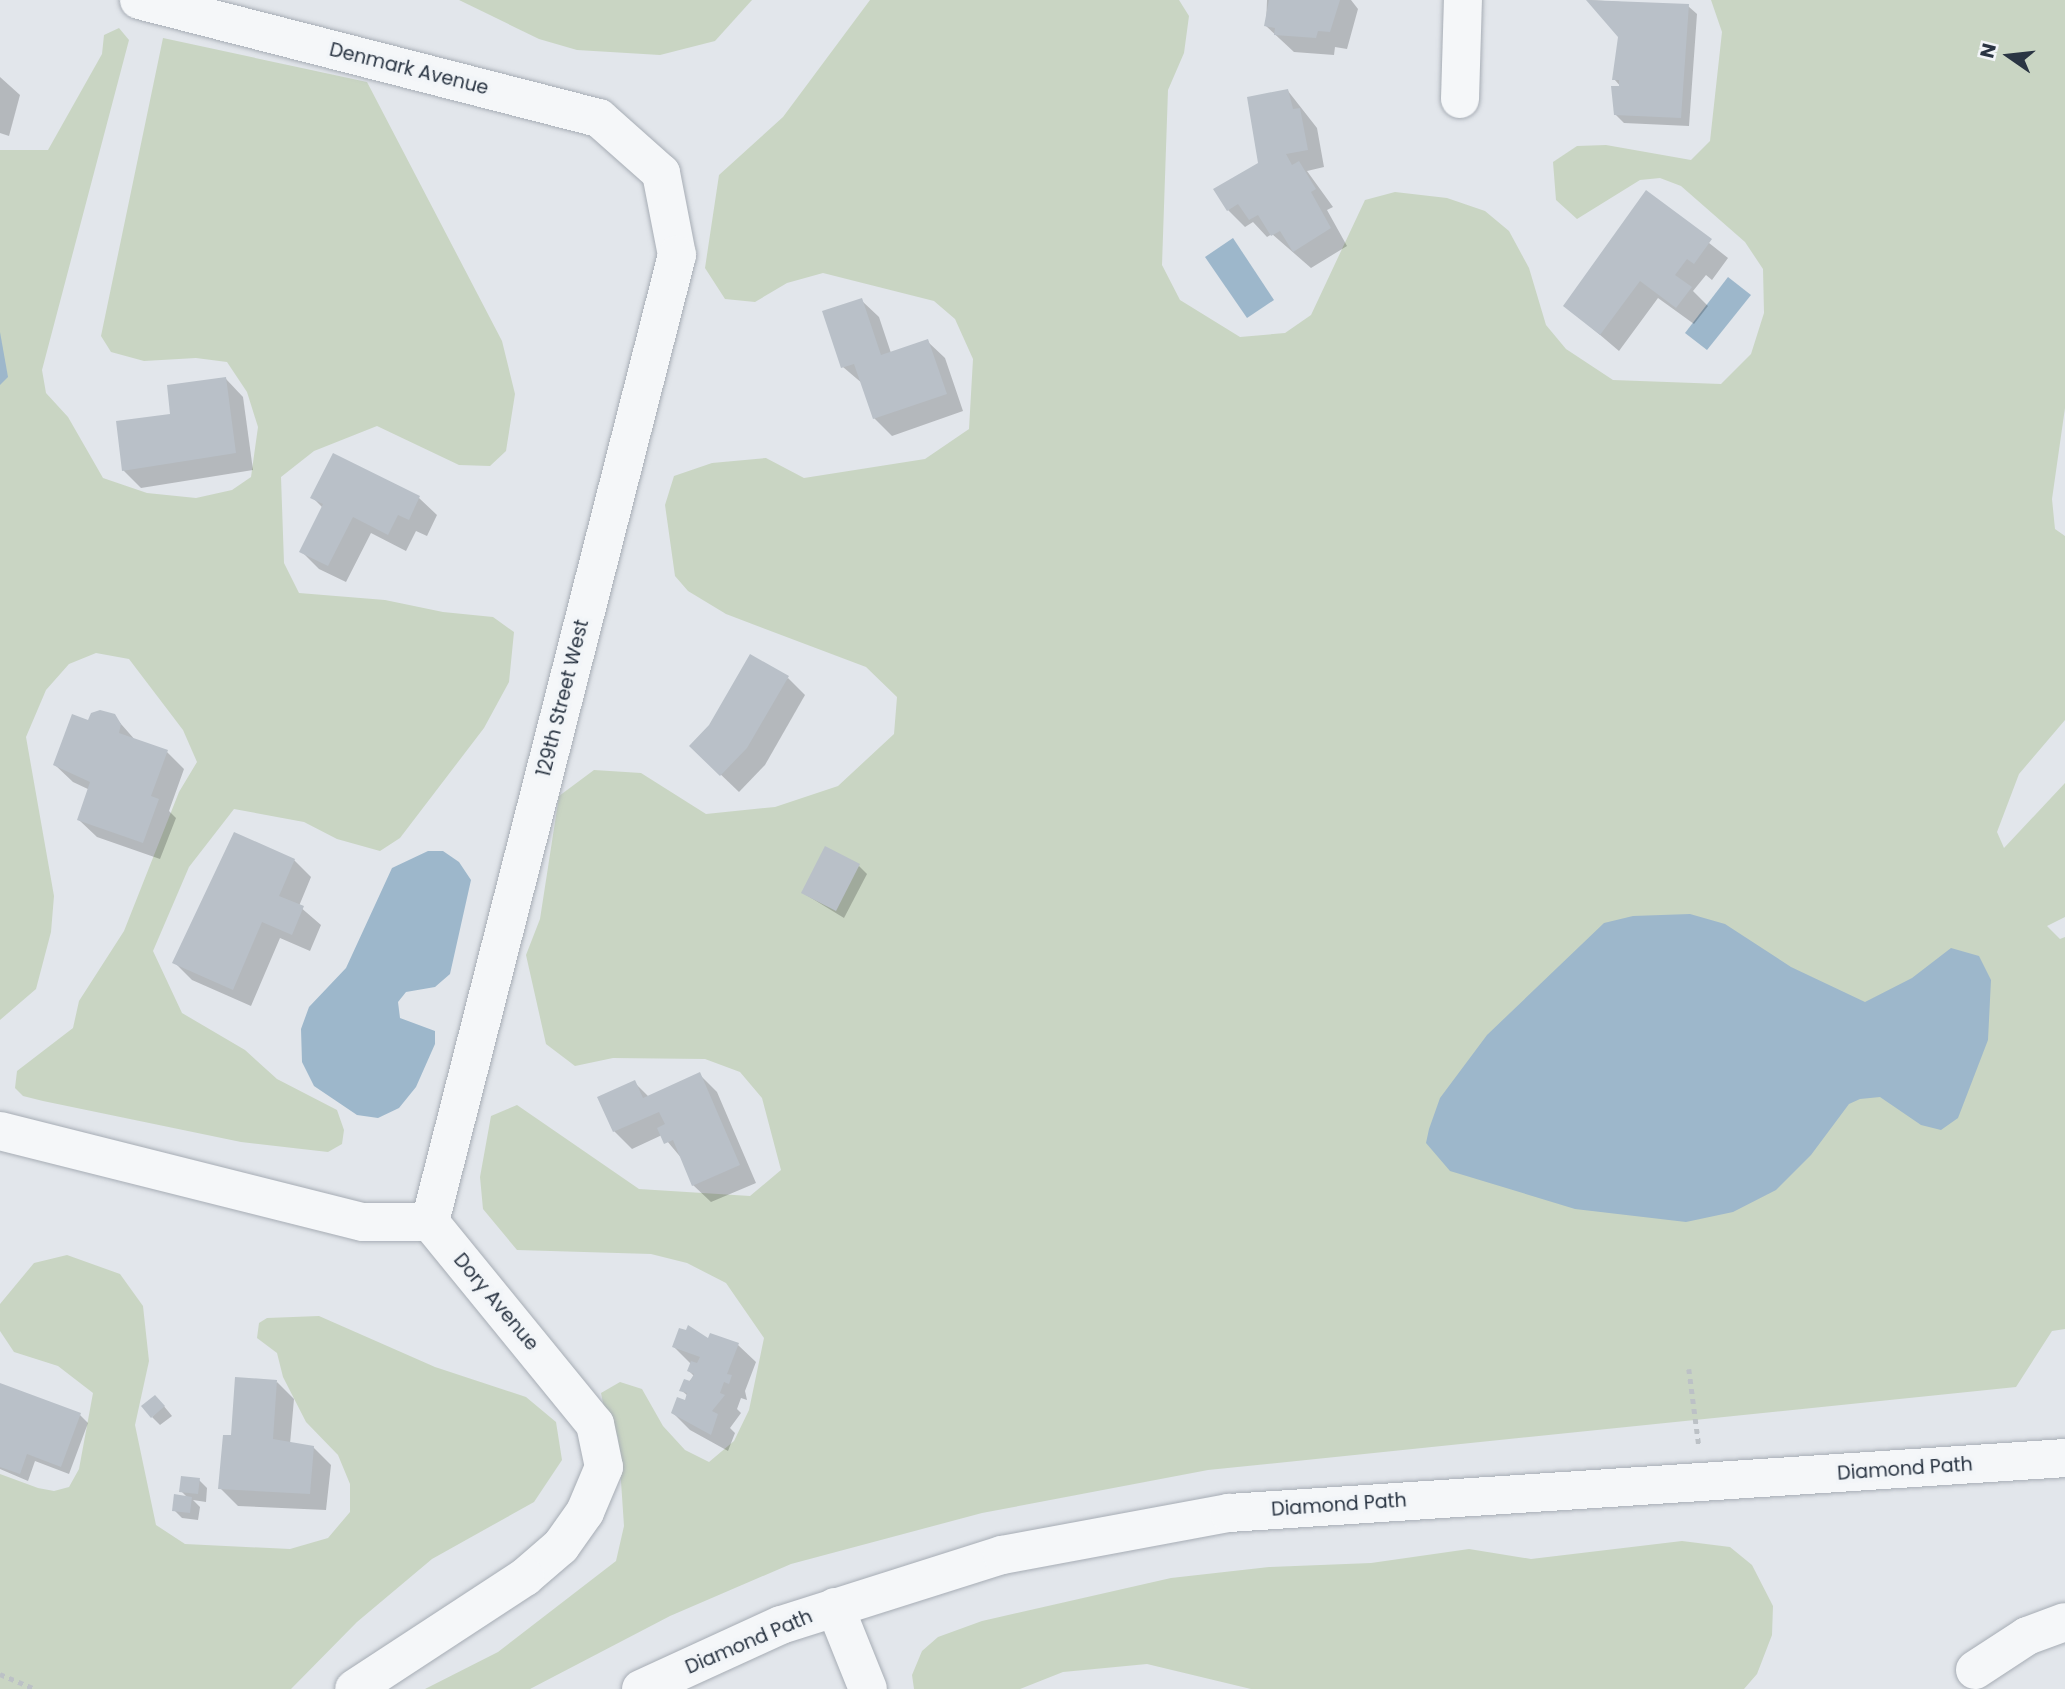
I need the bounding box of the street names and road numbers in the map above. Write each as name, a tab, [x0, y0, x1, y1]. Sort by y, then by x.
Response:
street label: Denmark Avenue	[327, 38, 491, 100]
street label: 129th Street West	[532, 617, 594, 779]
street label: Dory Avenue	[449, 1249, 543, 1355]
street label: Diamond Path	[1837, 1453, 1973, 1485]
street label: Diamond Path	[1271, 1489, 1407, 1521]
street label: Diamond Path	[682, 1605, 816, 1679]

